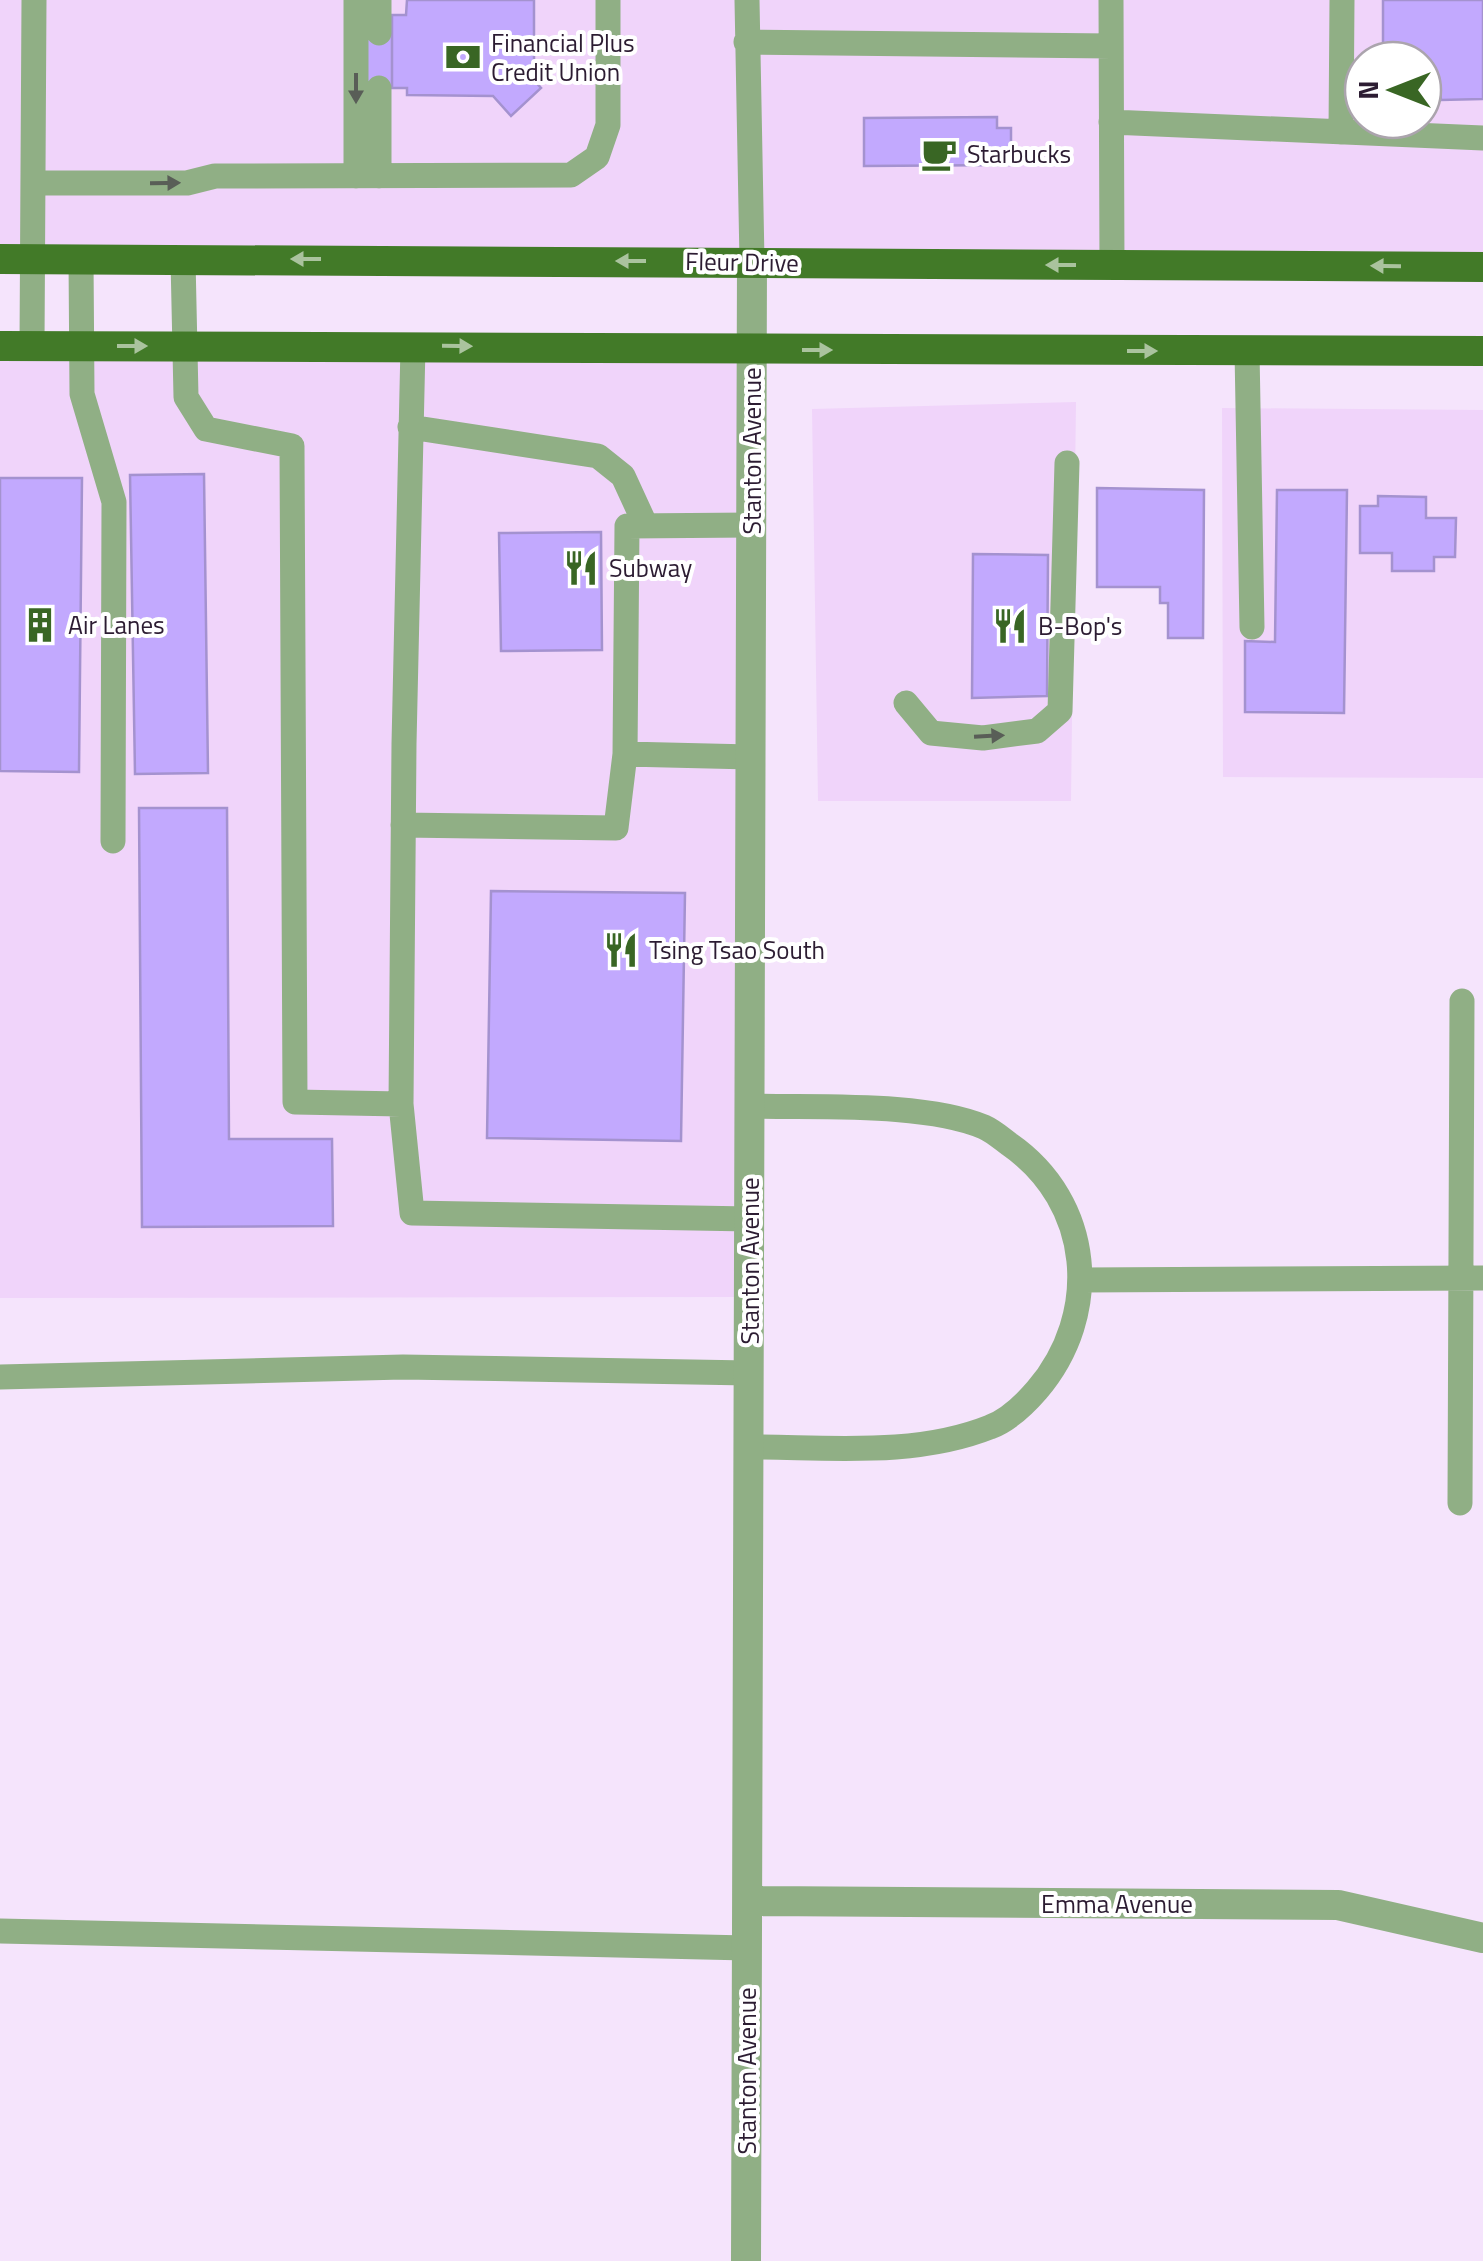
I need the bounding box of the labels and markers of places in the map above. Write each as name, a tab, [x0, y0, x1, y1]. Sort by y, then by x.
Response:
place label: Financial Plus Credit Union	[491, 24, 635, 91]
bank icon: Financial Plus Credit Union	[444, 38, 482, 76]
cafe icon: Starbucks	[920, 135, 958, 173]
place label: Starbucks	[967, 135, 1071, 173]
restaurant icon: Subway	[562, 549, 600, 587]
place label: Subway	[609, 549, 692, 587]
building icon: Air Lanes	[21, 606, 59, 644]
place label: Air Lanes	[68, 606, 165, 644]
restaurant icon: B-Bop's	[991, 607, 1029, 645]
place label: B-Bop's	[1038, 607, 1122, 645]
restaurant icon: Tsing Tsao South	[602, 931, 640, 969]
place label: Tsing Tsao South	[649, 931, 825, 969]

